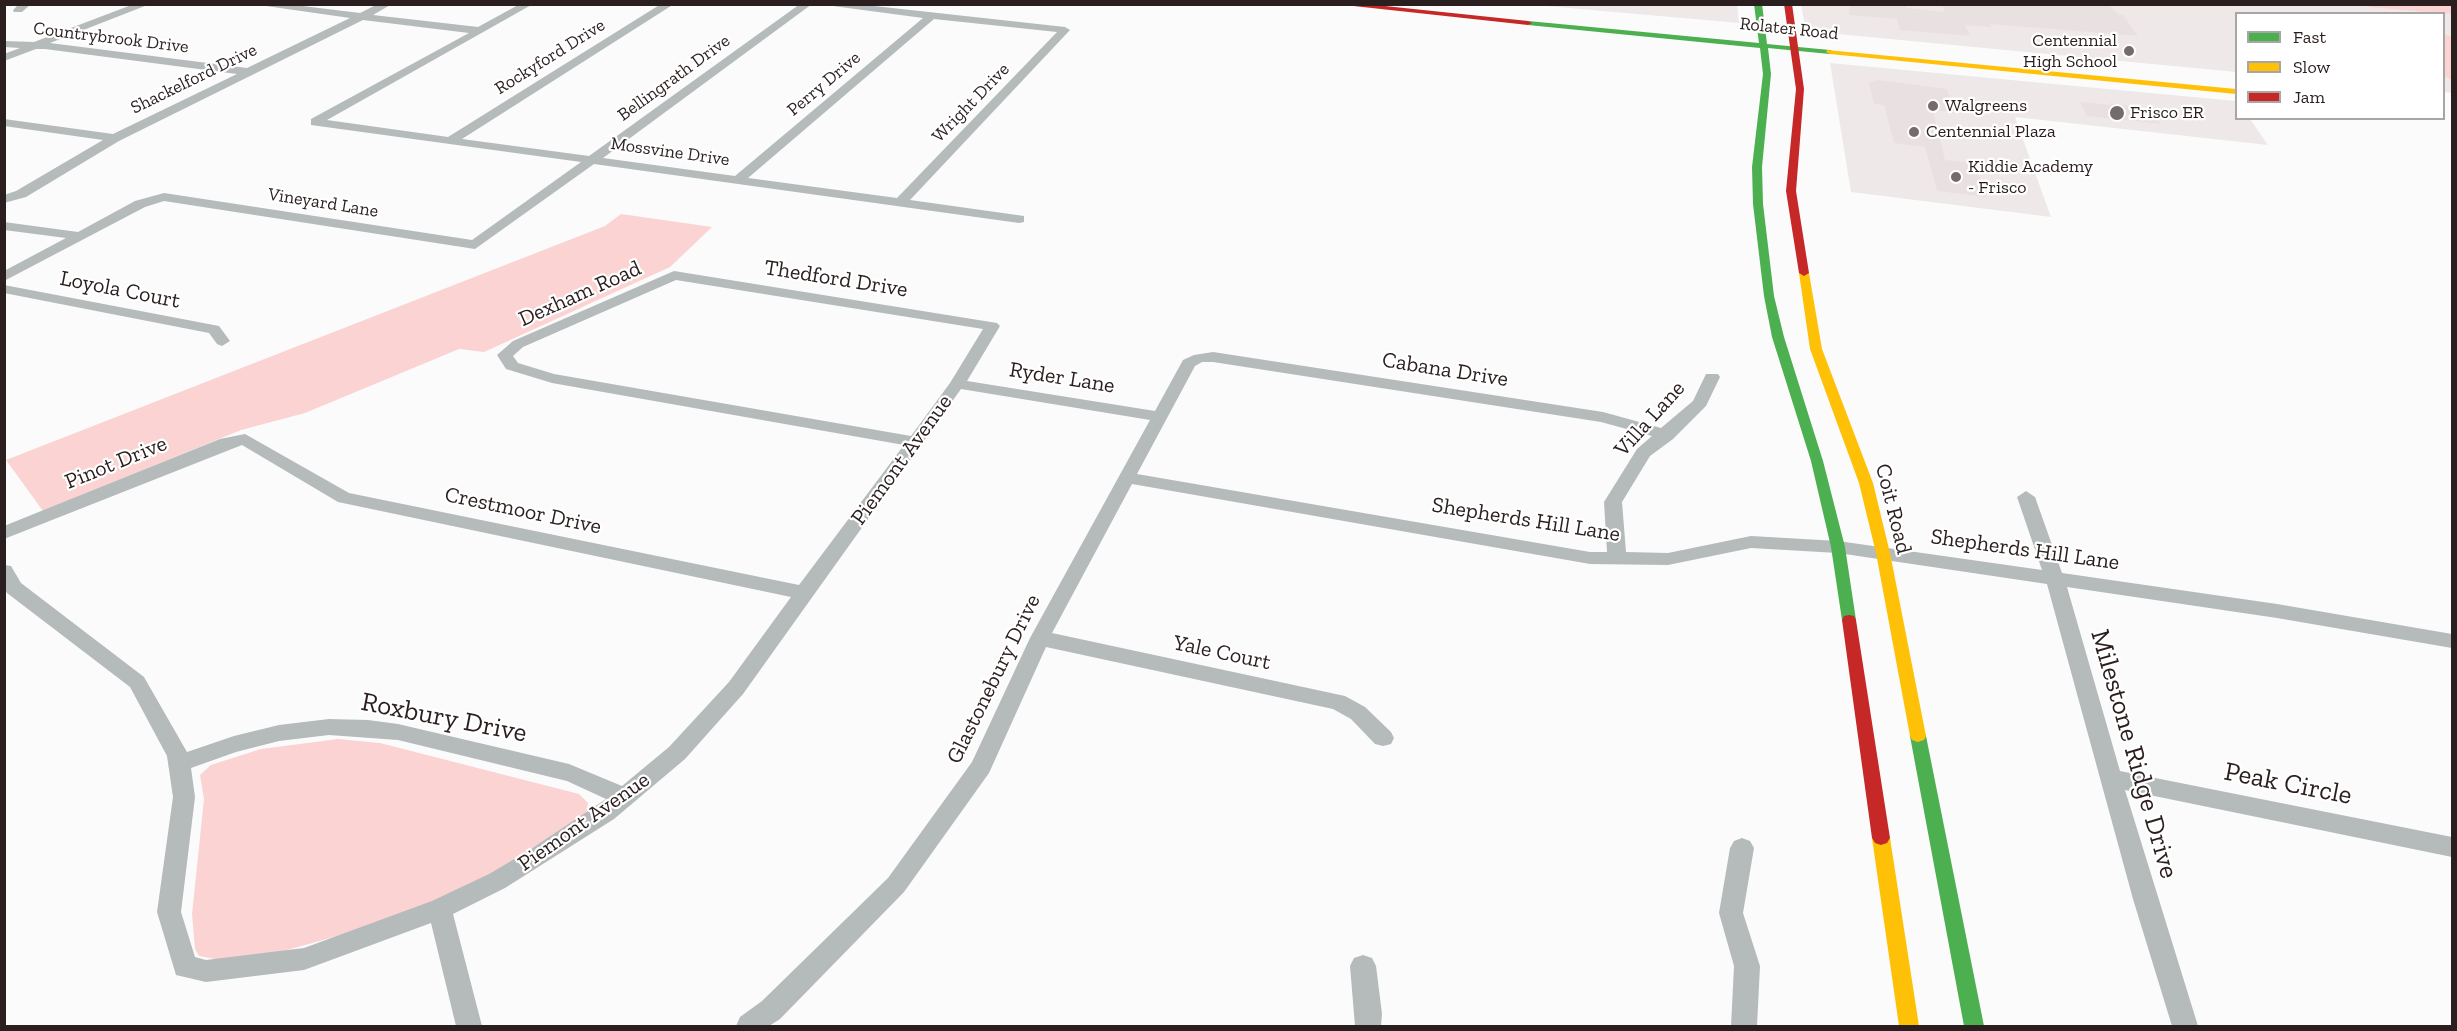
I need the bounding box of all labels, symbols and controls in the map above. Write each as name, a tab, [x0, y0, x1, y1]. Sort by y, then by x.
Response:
legend	[2235, 12, 2445, 120]
street label: Rolater Road	[1739, 13, 1839, 45]
street label: Rockyford Drive	[491, 15, 609, 99]
street label: Countrybrook Drive	[32, 18, 190, 58]
text: Fast	[2293, 26, 2326, 48]
street label: Bellingrath Drive	[614, 30, 734, 126]
place label: Centennial High School	[2023, 30, 2117, 72]
street label: Shackelford Drive	[127, 39, 261, 119]
marker: Centennial High School	[2122, 44, 2136, 58]
street label: Perry Drive	[783, 47, 865, 121]
text: Slow	[2293, 56, 2330, 78]
street label: Wright Drive	[928, 59, 1014, 147]
text: Jam	[2293, 86, 2325, 108]
place label: Walgreens	[1945, 95, 2027, 117]
marker: Walgreens	[1926, 99, 1940, 113]
place label: Frisco ER	[2130, 102, 2204, 124]
marker: Frisco ER	[2108, 104, 2126, 122]
place label: Centennial Plaza	[1926, 121, 2056, 143]
marker: Centennial Plaza	[1907, 125, 1921, 139]
street label: Mossvine Drive	[609, 133, 731, 171]
place label: Kiddie Academy - Frisco	[1968, 156, 2093, 198]
marker: Kiddie Academy - Frisco	[1949, 170, 1963, 184]
street label: Vineyard Lane	[266, 184, 380, 222]
street label: Dexham Road	[515, 255, 645, 333]
street label: Thedford Drive	[763, 255, 909, 303]
street label: Loyola Court	[58, 265, 182, 315]
street label: Cabana Drive	[1380, 347, 1510, 393]
street label: Ryder Lane	[1007, 357, 1117, 399]
street label: Villa Lane	[1609, 376, 1691, 462]
street label: Piemont Avenue	[846, 390, 958, 530]
street label: Pinot Drive	[61, 431, 171, 495]
street label: Coit Road	[1869, 461, 1917, 557]
street label: Crestmoor Drive	[442, 482, 604, 540]
street label: Shepherds Hill Lane	[1430, 492, 1622, 548]
street label: Shepherds Hill Lane	[1929, 524, 2121, 576]
street label: Glastonebury Drive	[942, 590, 1046, 768]
street label: Milestone Ridge Drive	[2083, 626, 2185, 882]
street label: Yale Court	[1171, 630, 1273, 676]
street label: Roxbury Drive	[358, 686, 530, 750]
street label: Peak Circle	[2221, 756, 2355, 812]
street label: Piemont Avenue	[513, 767, 655, 877]

